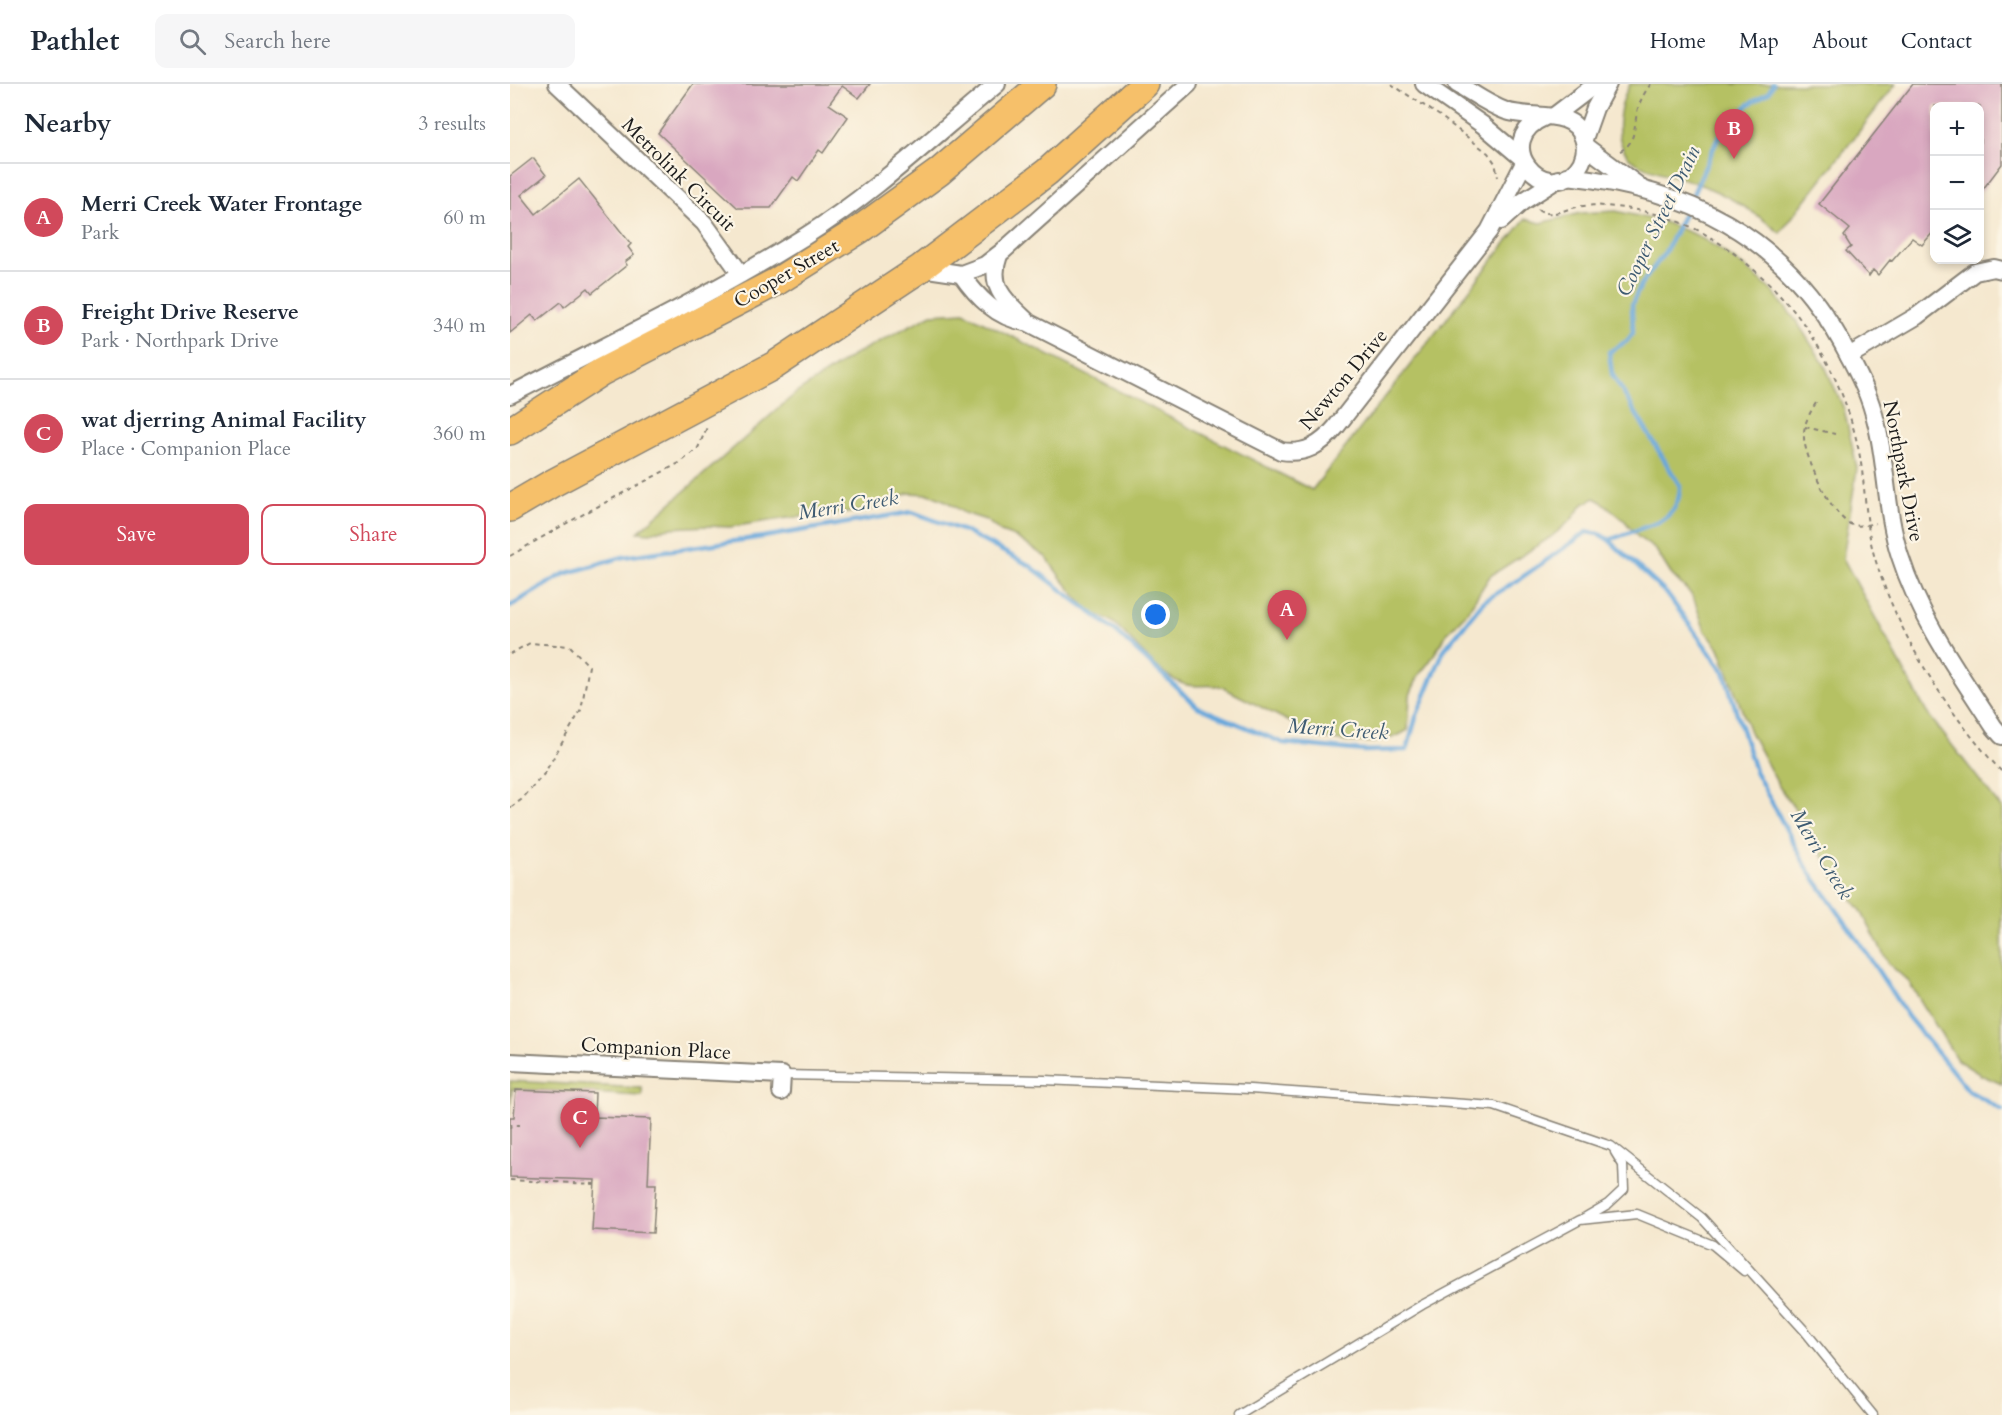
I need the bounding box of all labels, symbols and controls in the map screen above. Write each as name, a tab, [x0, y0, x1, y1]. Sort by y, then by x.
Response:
search box	[155, 14, 575, 68]
text: Pathlet	[30, 22, 119, 60]
icon: search	[176, 25, 209, 58]
text: Search here	[224, 26, 331, 56]
text: Home	[1650, 27, 1706, 56]
text: Map	[1739, 27, 1779, 56]
text: About	[1812, 27, 1868, 56]
text: Contact	[1901, 27, 1972, 56]
map controls	[1930, 102, 1984, 264]
button: +	[1930, 102, 1984, 156]
text: Nearby	[24, 106, 112, 141]
text: 3 results	[418, 110, 486, 137]
pin: B	[1714, 110, 1754, 159]
street label: Metrolink Circuit	[616, 112, 742, 238]
water label: Cooper Street Drain	[1609, 140, 1708, 301]
button: −	[1930, 156, 1984, 210]
text: Merri Creek Water Frontage	[81, 189, 363, 219]
text: A	[36, 204, 51, 231]
text: 60 m	[443, 204, 486, 231]
button: layers	[1930, 210, 1984, 264]
text: Park	[81, 219, 119, 246]
street label: Cooper Street	[729, 232, 844, 314]
text: Freight Drive Reserve	[81, 297, 299, 327]
text: B	[36, 312, 51, 339]
text: 340 m	[433, 312, 486, 339]
street label: Newton Drive	[1293, 323, 1394, 436]
text: Park · Northpark Drive	[81, 327, 279, 354]
street label: Northpark Drive	[1877, 398, 1930, 544]
text: wat djerring Animal Facility	[81, 405, 366, 435]
text: C	[36, 420, 51, 447]
text: 360 m	[433, 420, 486, 447]
text: Place · Companion Place	[81, 435, 291, 462]
water label: Merri Creek	[796, 483, 901, 528]
button: Save	[24, 504, 249, 565]
button: Share	[261, 504, 486, 565]
pin: A	[1268, 590, 1306, 640]
your location	[1141, 600, 1170, 629]
water label: Merri Creek	[1286, 711, 1390, 748]
water label: Merri Creek	[1783, 803, 1860, 906]
street label: Companion Place	[580, 1031, 732, 1066]
pin: C	[560, 1098, 600, 1148]

